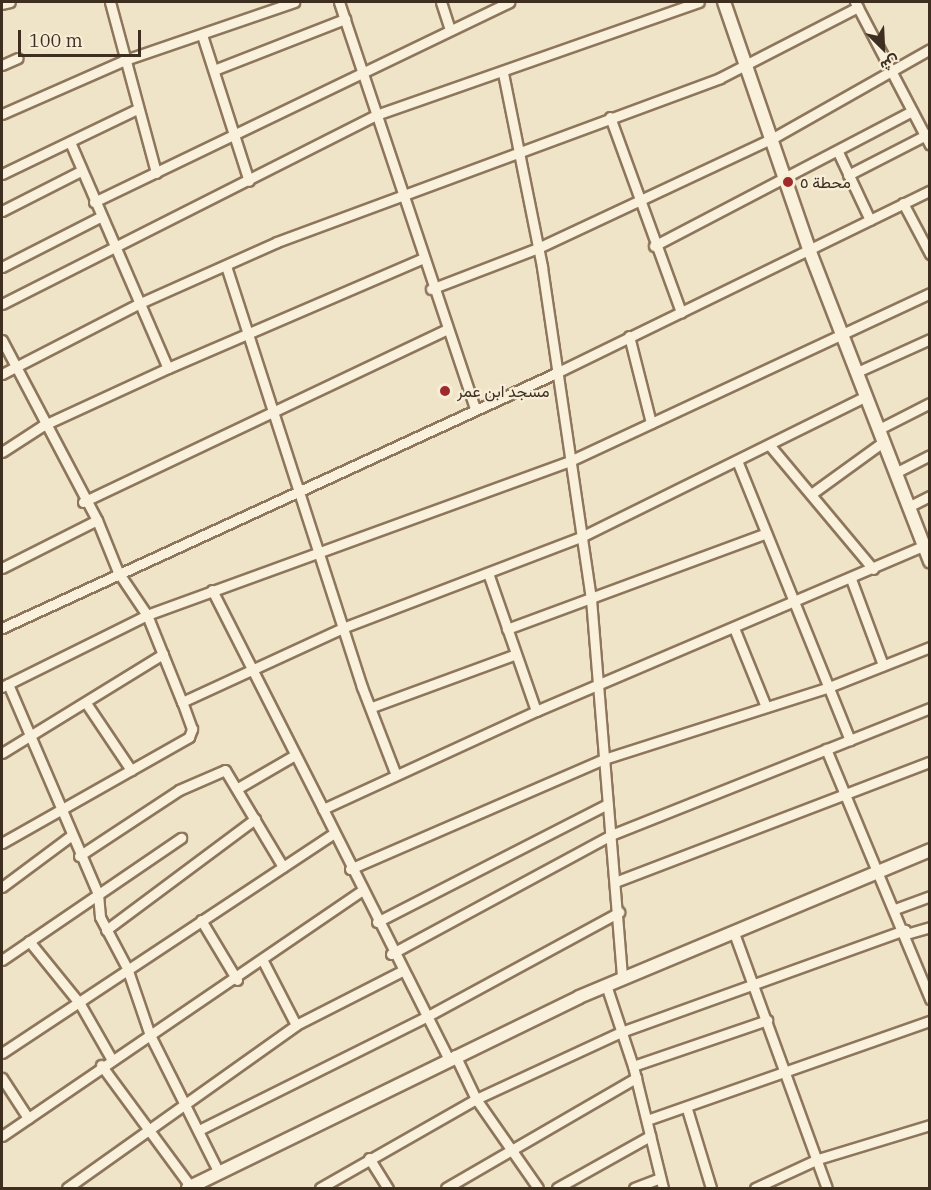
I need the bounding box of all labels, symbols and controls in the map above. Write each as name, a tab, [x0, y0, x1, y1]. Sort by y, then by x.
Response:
scale bar	[21, 18, 144, 56]
north arrow	[853, 18, 913, 78]
text: 100 m	[29, 29, 83, 52]
text: ش	[877, 51, 903, 77]
place label: محطة ٥	[800, 172, 851, 192]
marker: محطة ٥	[781, 175, 795, 189]
place label: مسجد ابن عمر	[457, 381, 550, 401]
marker: مسجد ابن عمر	[438, 384, 452, 398]

